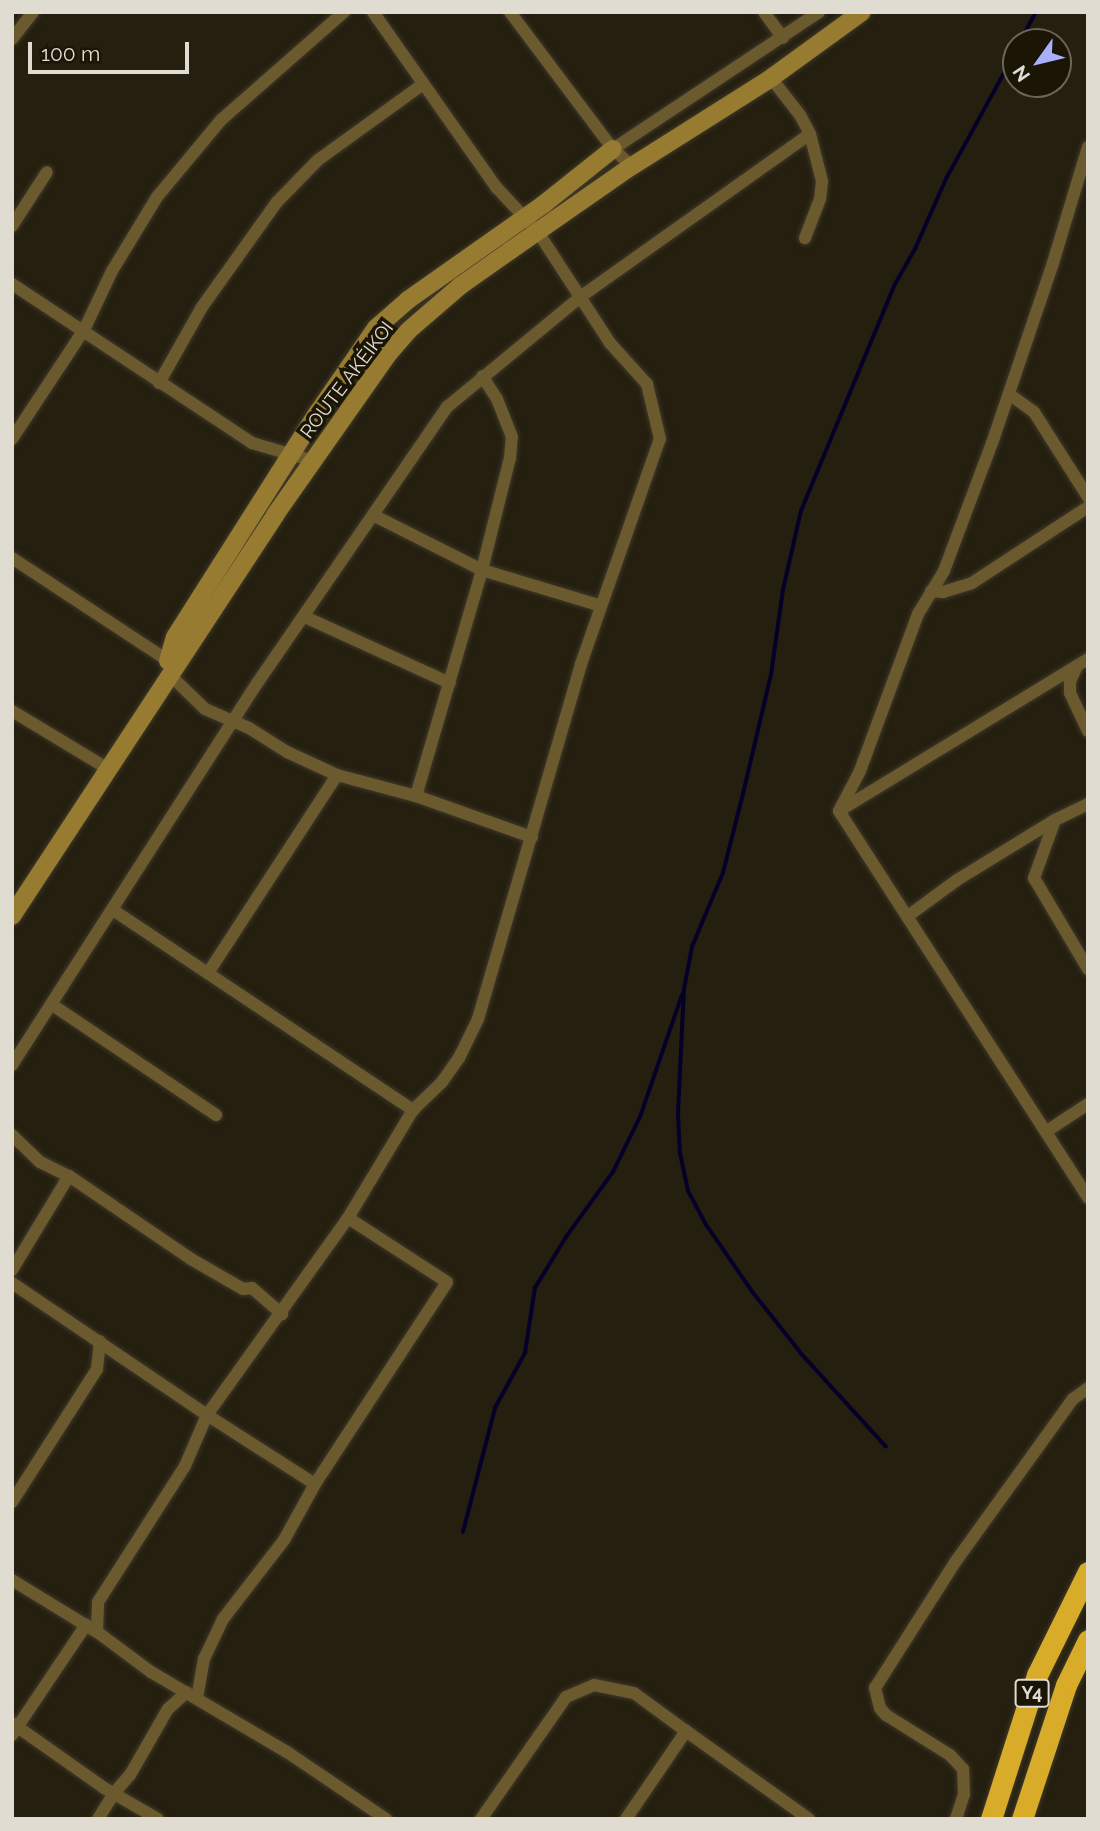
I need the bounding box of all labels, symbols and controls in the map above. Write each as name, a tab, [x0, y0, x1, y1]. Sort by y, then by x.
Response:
scale bar	[32, 28, 192, 72]
north arrow	[1002, 28, 1072, 98]
text: 100 m	[41, 41, 100, 66]
text: N	[1008, 61, 1034, 86]
street label: ROUTE AKÉIKOI	[296, 317, 398, 443]
road number: Y4	[1014, 1678, 1050, 1708]

